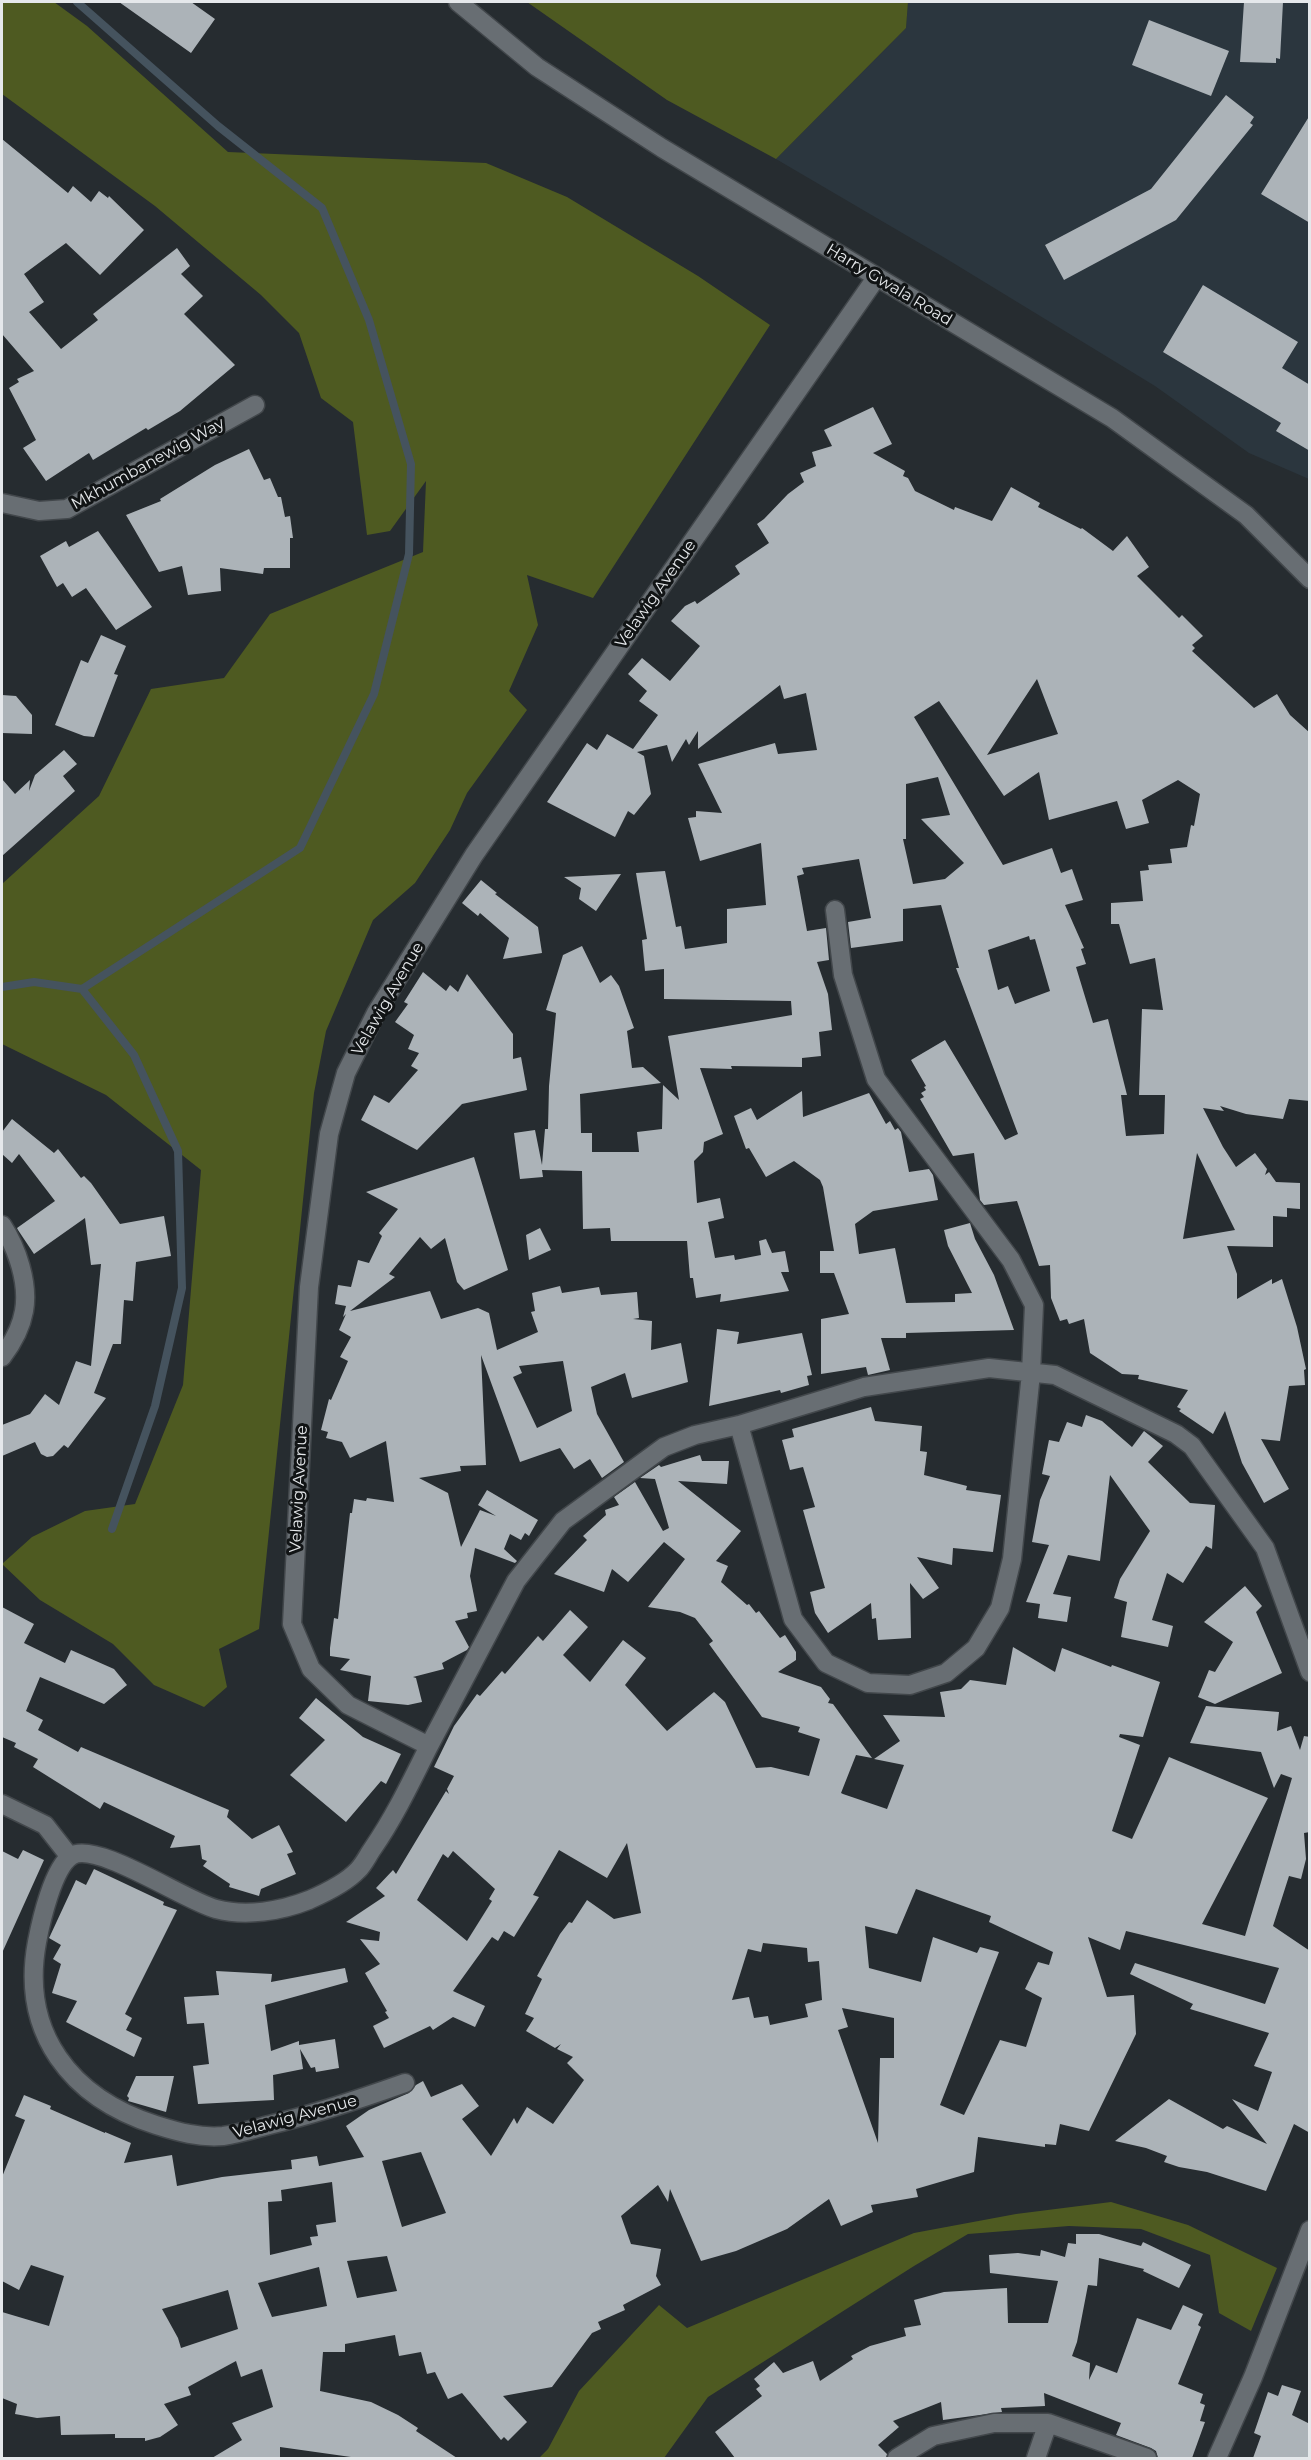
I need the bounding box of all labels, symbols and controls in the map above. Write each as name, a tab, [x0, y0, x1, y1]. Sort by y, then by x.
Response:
street label: Harry Gwala Road	[823, 240, 955, 330]
street label: Mkhumbanewig Way	[68, 414, 228, 514]
street label: Velawig Avenue	[612, 536, 700, 652]
street label: Velawig Avenue	[348, 939, 428, 1059]
street label: Velawig Avenue	[286, 1425, 312, 1553]
street label: Velawig Avenue	[231, 2091, 359, 2143]

